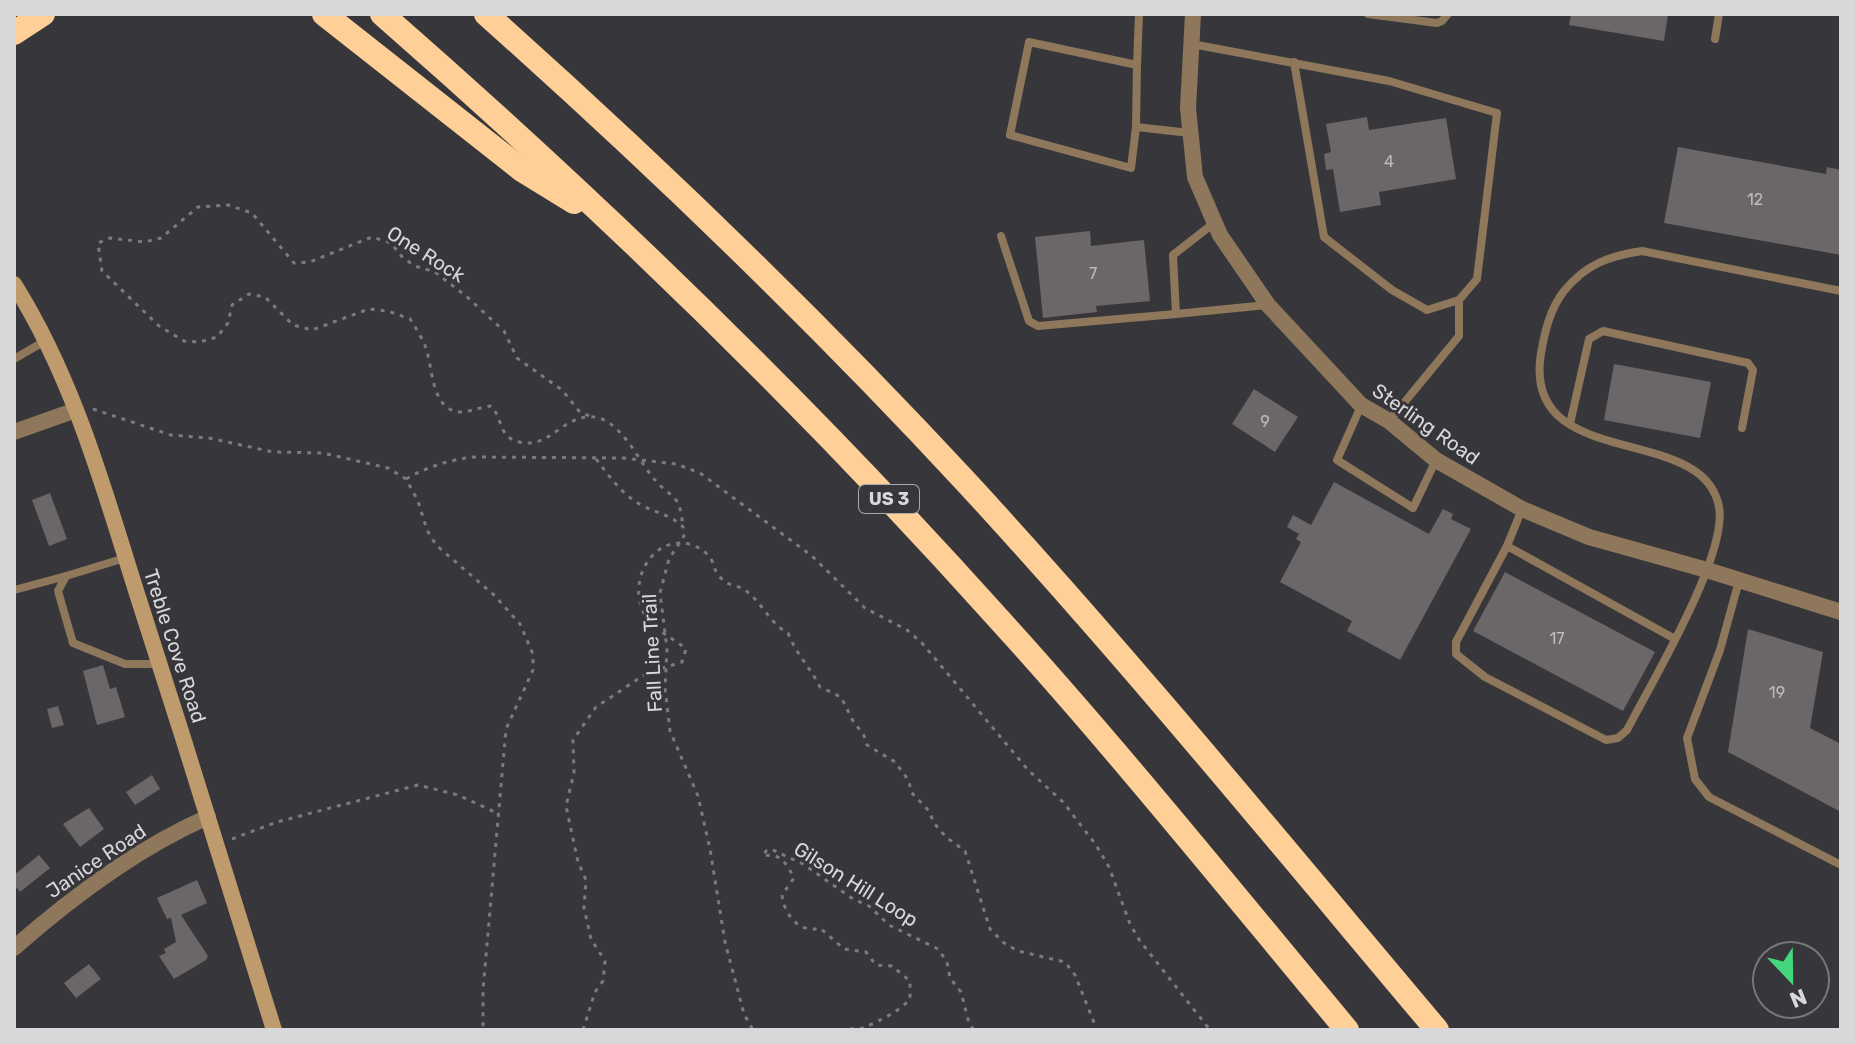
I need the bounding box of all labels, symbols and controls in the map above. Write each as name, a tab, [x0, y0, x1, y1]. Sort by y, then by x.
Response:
house number: 4	[1384, 152, 1394, 171]
house number: 12	[1747, 190, 1763, 209]
street label: One Rock	[383, 221, 470, 288]
house number: 7	[1089, 264, 1097, 283]
street label: Sterling Road	[1368, 378, 1484, 470]
house number: 9	[1260, 412, 1270, 431]
road number: US 3	[859, 485, 919, 513]
street label: Treble Cove Road	[139, 566, 211, 726]
street label: Fall Line Trail	[637, 593, 667, 713]
house number: 17	[1549, 629, 1565, 648]
house number: 19	[1769, 683, 1785, 702]
street label: Janice Road	[42, 819, 150, 903]
street label: Gilson Hill Loop	[790, 836, 922, 932]
north arrow	[1751, 940, 1831, 1020]
text: N	[1786, 983, 1811, 1014]

